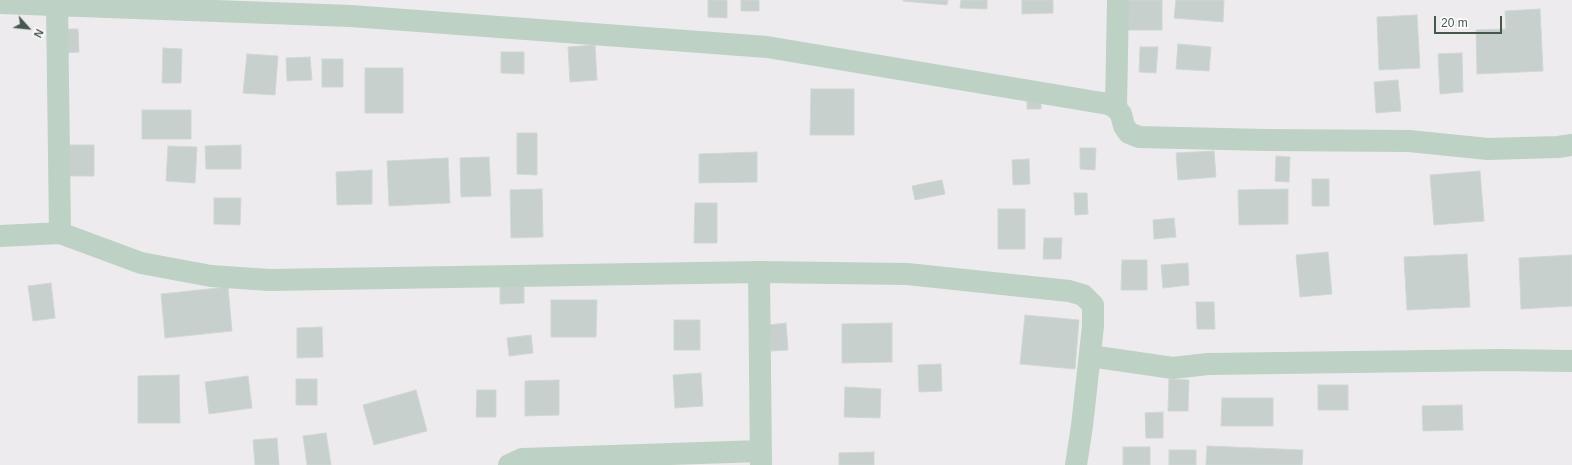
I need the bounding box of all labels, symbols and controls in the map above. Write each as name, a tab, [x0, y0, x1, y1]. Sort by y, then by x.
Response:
north arrow	[8, 8, 48, 48]
scale bar	[1436, 8, 1504, 34]
text: 20 m	[1441, 16, 1468, 30]
text: N	[32, 27, 46, 40]

